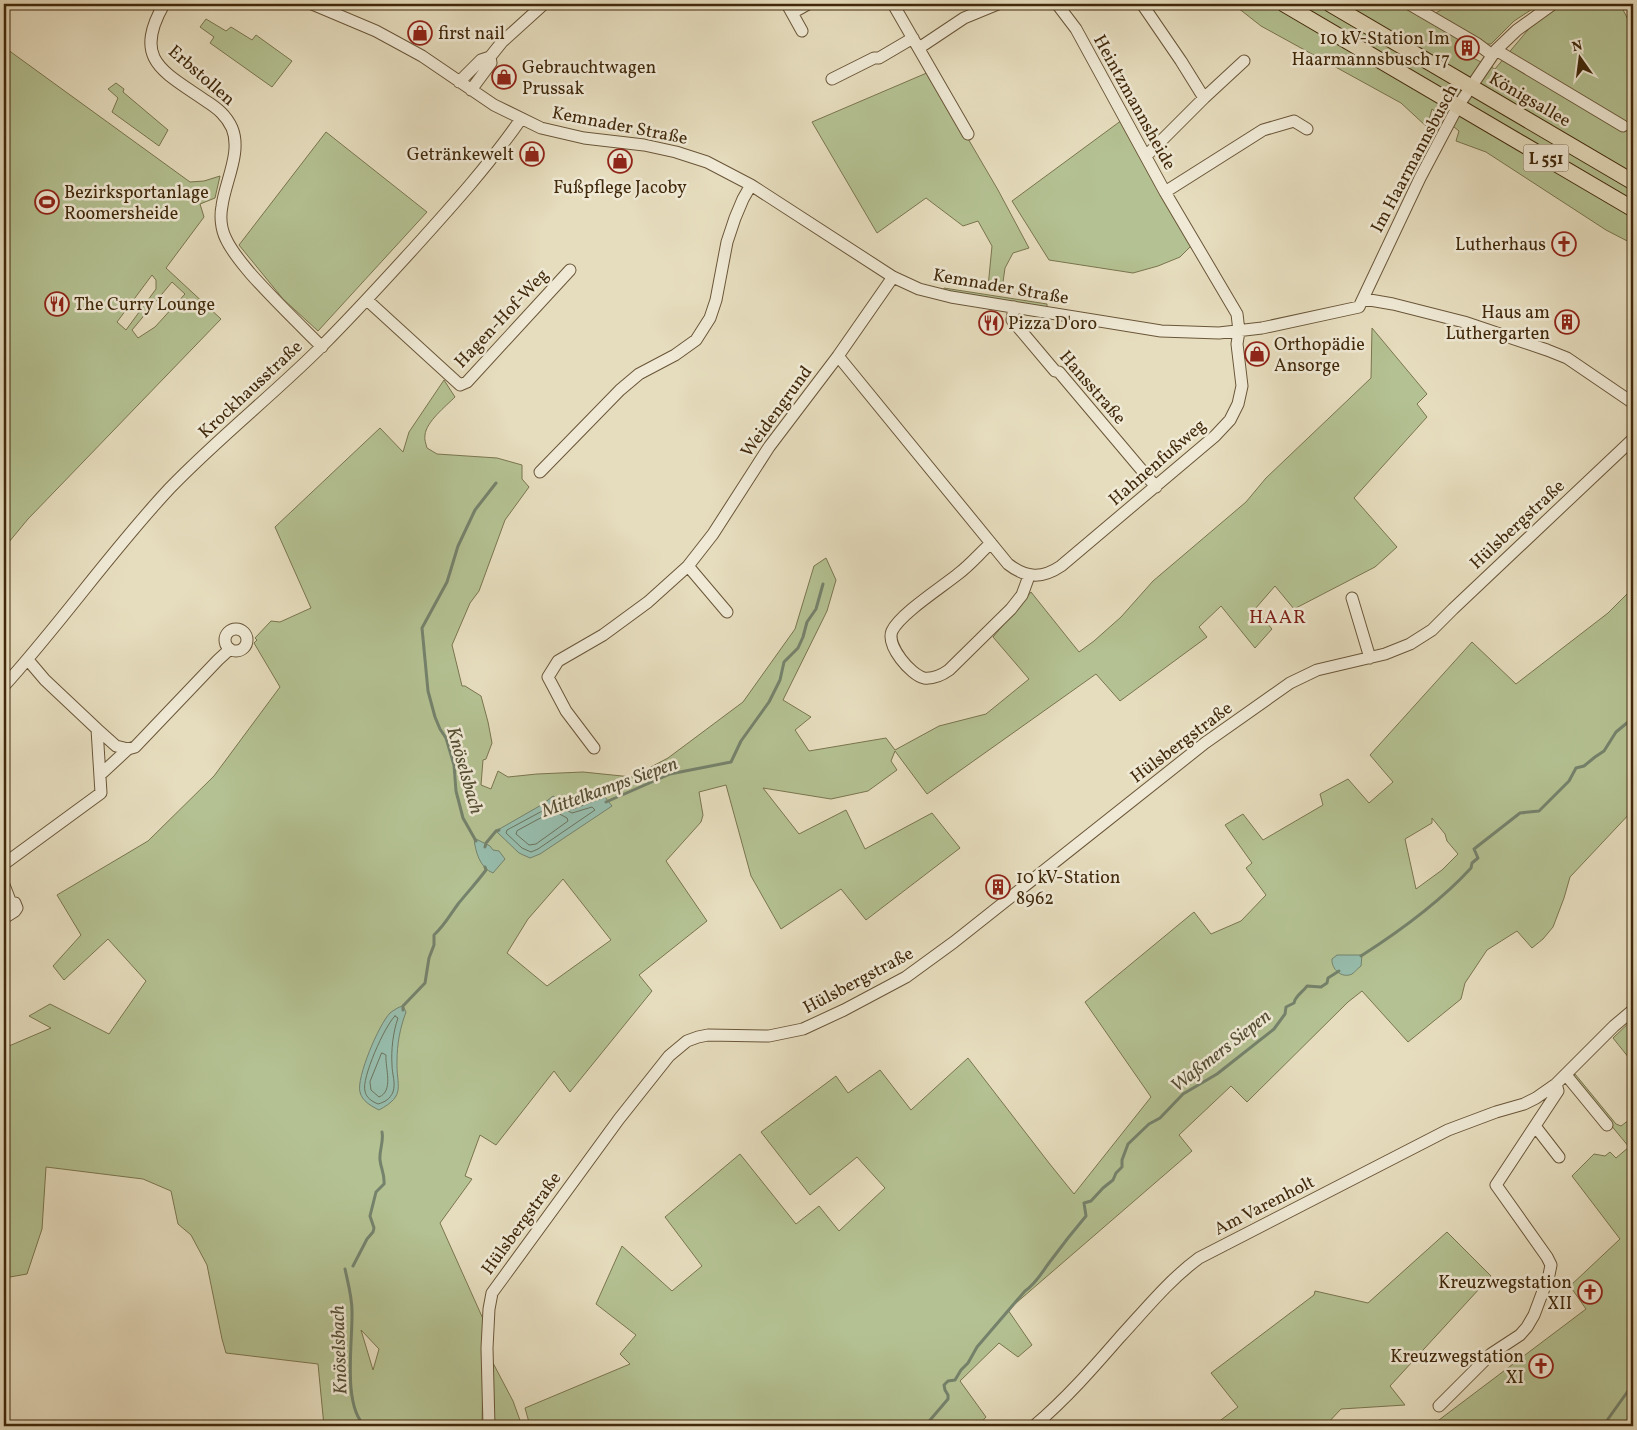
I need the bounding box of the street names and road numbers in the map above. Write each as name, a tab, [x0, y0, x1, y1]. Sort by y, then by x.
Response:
street label: Heintzmannsheide	[1086, 31, 1181, 175]
street label: Erbstollen	[162, 40, 240, 112]
street label: Königsallee	[1484, 67, 1575, 134]
street label: Im Haarmannsbusch	[1366, 80, 1465, 237]
street label: Kemnader Straße	[550, 101, 690, 152]
road number: L 551	[1524, 144, 1568, 172]
street label: Kemnader Straße	[931, 263, 1071, 312]
street label: Hagen-Hof-Weg	[449, 264, 555, 374]
street label: Krockhausstraße	[193, 335, 309, 445]
street label: Hansstraße	[1053, 346, 1131, 430]
street label: Weidengrund	[735, 361, 819, 463]
street label: Hahnenfußweg	[1104, 414, 1212, 512]
street label: Hülsbergstraße	[1465, 474, 1571, 576]
street label: Hülsbergstraße	[1126, 697, 1238, 790]
street label: Hülsbergstraße	[799, 942, 918, 1021]
street label: Hülsbergstraße	[476, 1167, 568, 1280]
street label: Am Varenholt	[1210, 1170, 1319, 1242]

